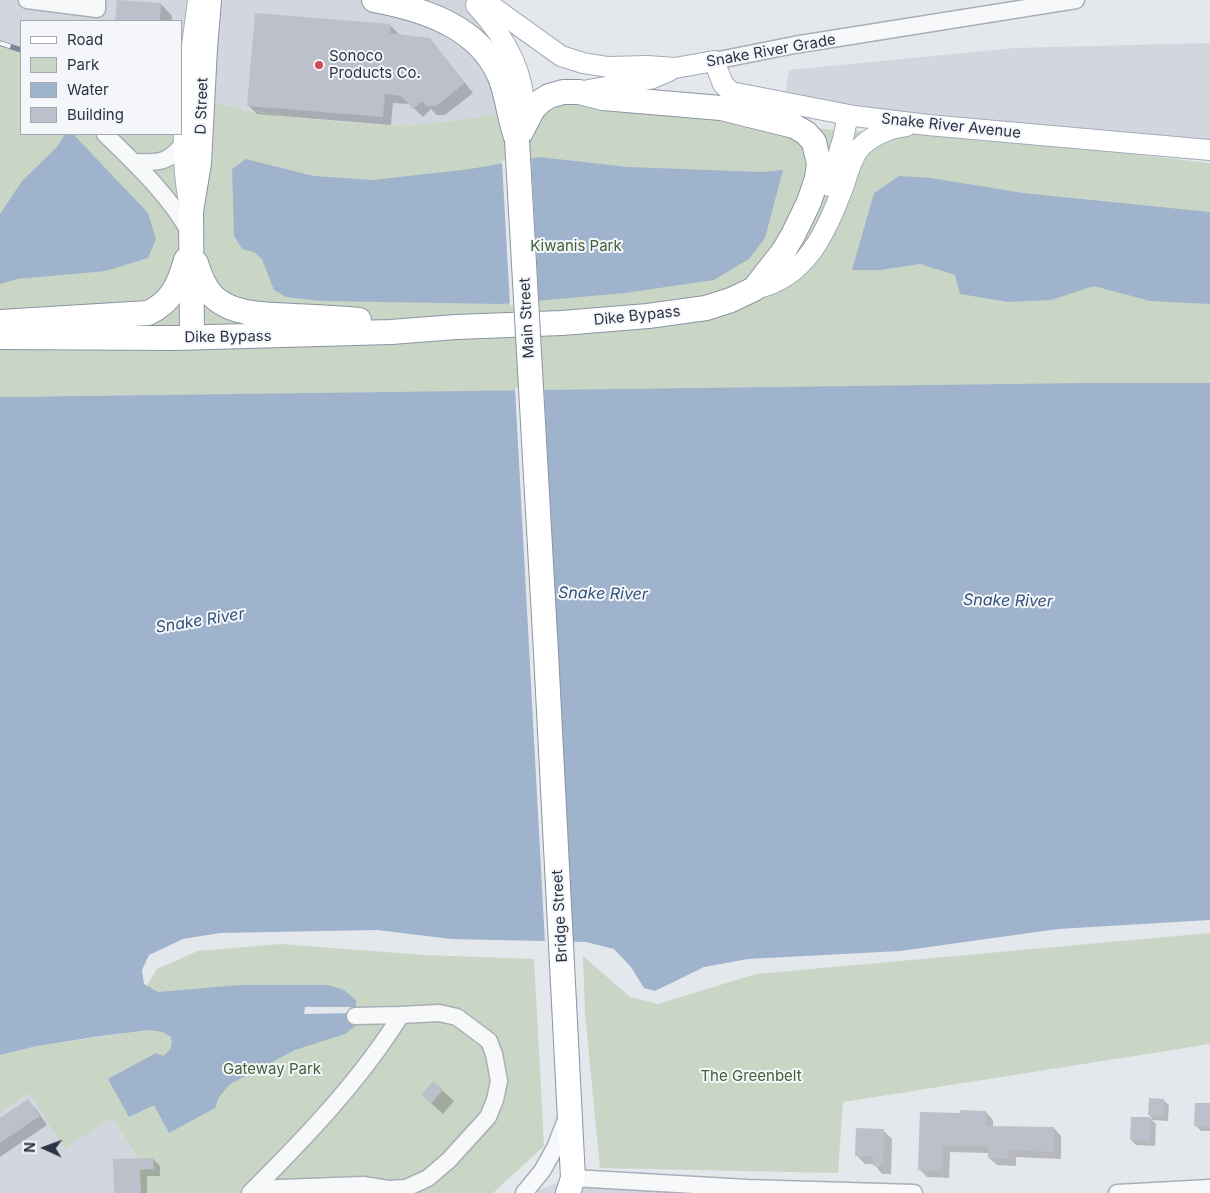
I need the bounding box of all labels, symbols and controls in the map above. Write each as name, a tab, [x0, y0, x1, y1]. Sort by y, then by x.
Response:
legend	[20, 20, 182, 135]
text: Road	[67, 30, 103, 49]
street label: Snake River Grade	[705, 31, 837, 71]
place label: Sonoco Products Co.	[329, 47, 421, 82]
text: Park	[67, 55, 99, 74]
marker: Sonoco Products Co.	[313, 59, 325, 71]
street label: D Street	[192, 77, 212, 135]
text: Water	[67, 80, 109, 99]
text: Building	[67, 105, 124, 124]
street label: Snake River Avenue	[880, 110, 1022, 142]
park label: Kiwanis Park	[530, 237, 622, 255]
street label: Main Street	[516, 277, 538, 359]
street label: Dike Bypass	[593, 302, 681, 330]
street label: Dike Bypass	[184, 327, 272, 347]
water label: Snake River	[558, 584, 648, 604]
water label: Snake River	[963, 591, 1053, 611]
water label: Snake River	[154, 604, 246, 638]
street label: Bridge Street	[549, 869, 571, 963]
park label: Gateway Park	[223, 1060, 321, 1078]
park label: The Greenbelt	[700, 1067, 802, 1085]
north arrow	[20, 1123, 70, 1173]
text: N	[21, 1142, 38, 1153]

